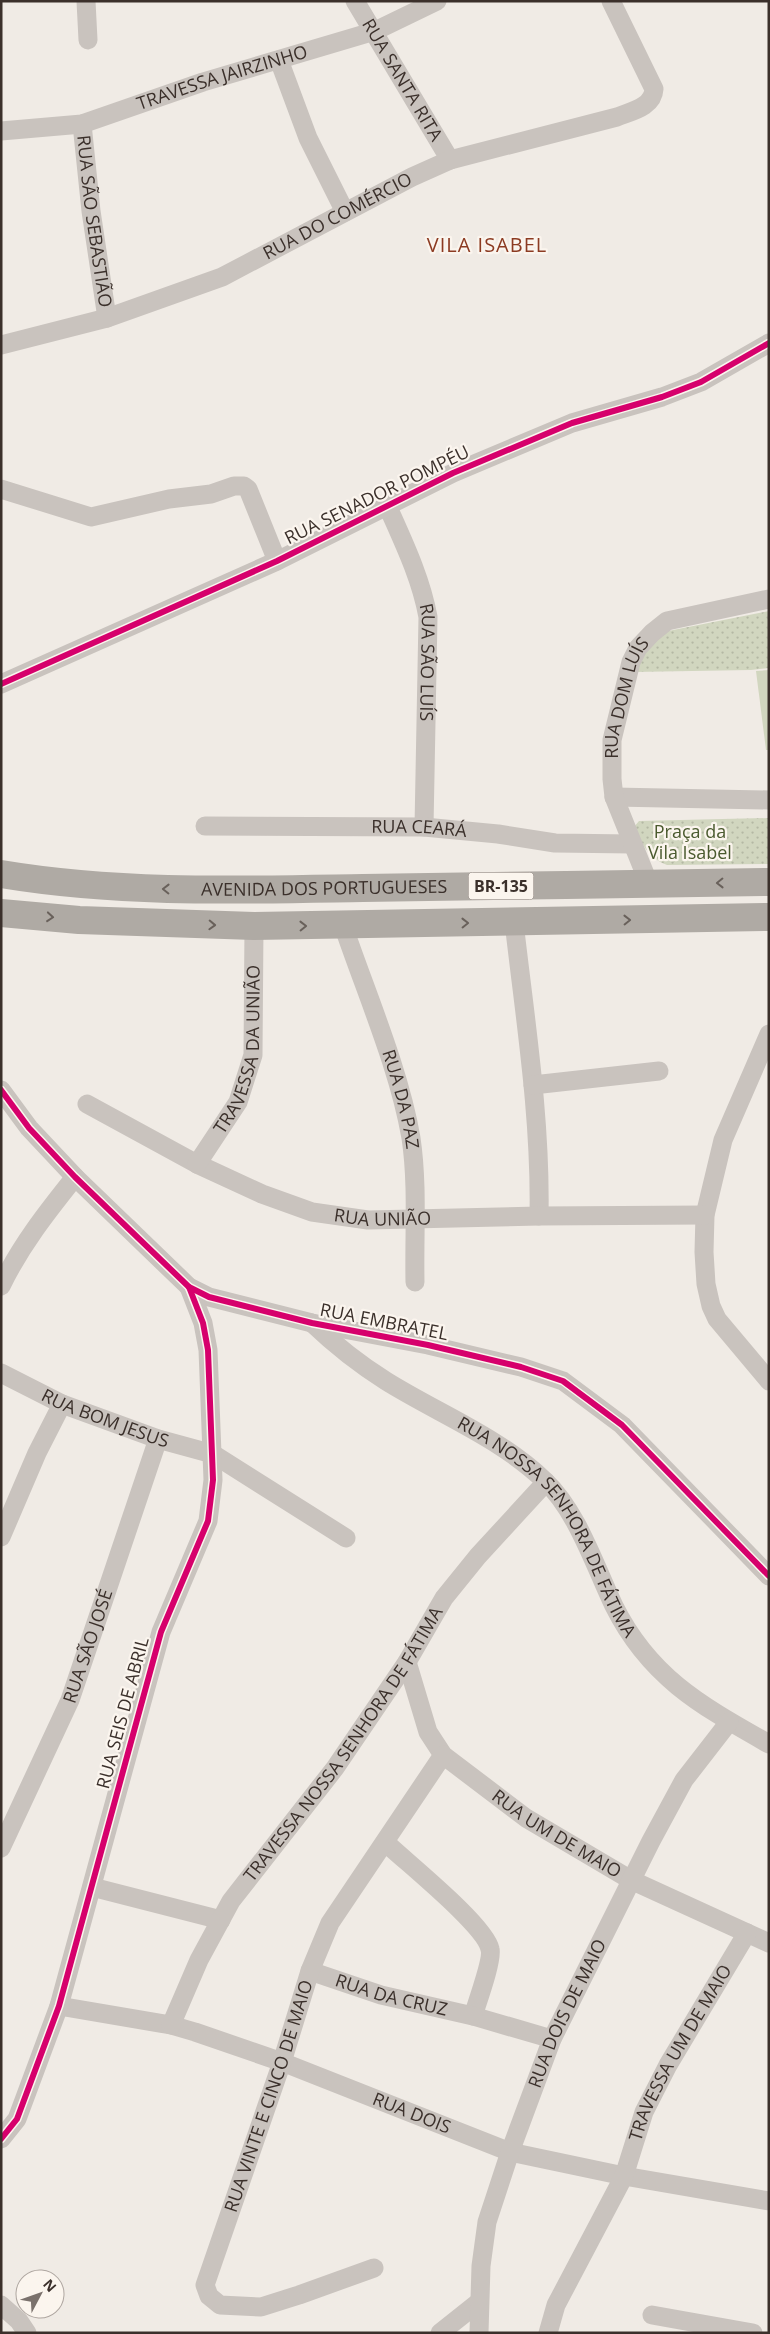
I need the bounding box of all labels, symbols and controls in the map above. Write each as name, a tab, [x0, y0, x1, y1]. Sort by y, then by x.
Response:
street label: RUA SANTA RITA	[357, 14, 449, 146]
street label: TRAVESSA JAIRZINHO	[133, 39, 310, 115]
street label: RUA SÃO SEBASTIÃO	[72, 134, 118, 309]
street label: RUA DO COMÉRCIO	[258, 166, 416, 264]
district label: VILA ISABEL	[427, 231, 547, 258]
street label: RUA SENADOR POMPÉU	[280, 439, 473, 549]
street label: RUA SÃO LUÍS	[415, 601, 441, 722]
street label: RUA DOM LUÍS	[599, 631, 654, 759]
street label: RUA CEARÁ	[371, 814, 468, 842]
park label: Praça da Vila Isabel	[648, 819, 732, 864]
road number: BR-135	[468, 872, 534, 899]
street label: AVENIDA DOS PORTUGUESES	[201, 874, 448, 901]
one-way arrow	[716, 877, 724, 888]
one-way arrow	[162, 884, 170, 894]
one-way arrow	[46, 912, 54, 923]
one-way arrow	[624, 915, 632, 925]
one-way arrow	[462, 918, 469, 928]
one-way arrow	[208, 920, 216, 930]
one-way arrow	[299, 921, 307, 931]
street label: TRAVESSA DA UNIÃO	[207, 965, 265, 1138]
street label: RUA DA PAZ	[377, 1046, 425, 1150]
street label: RUA UNIÃO	[332, 1202, 431, 1231]
street label: RUA EMBRATEL	[318, 1297, 450, 1345]
street label: RUA BOM JESUS	[38, 1383, 172, 1452]
street label: RUA NOSSA SENHORA DE FÁTIMA	[454, 1410, 642, 1642]
street label: RUA SÃO JOSÉ	[57, 1586, 118, 1706]
street label: TRAVESSA NOSSA SENHORA DE FÁTIMA	[238, 1601, 448, 1886]
street label: RUA SEIS DE ABRIL	[90, 1634, 154, 1791]
street label: RUA UM DE MAIO	[487, 1783, 626, 1883]
street label: RUA DOIS DE MAIO	[522, 1935, 611, 2091]
street label: TRAVESSA UM DE MAIO	[623, 1960, 736, 2144]
street label: RUA DA CRUZ	[332, 1967, 450, 2021]
street label: RUA VINTE E CINCO DE MAIO	[218, 1977, 318, 2215]
street label: RUA DOIS	[369, 2086, 455, 2139]
north arrow	[15, 2269, 65, 2319]
text: N	[39, 2275, 61, 2296]

